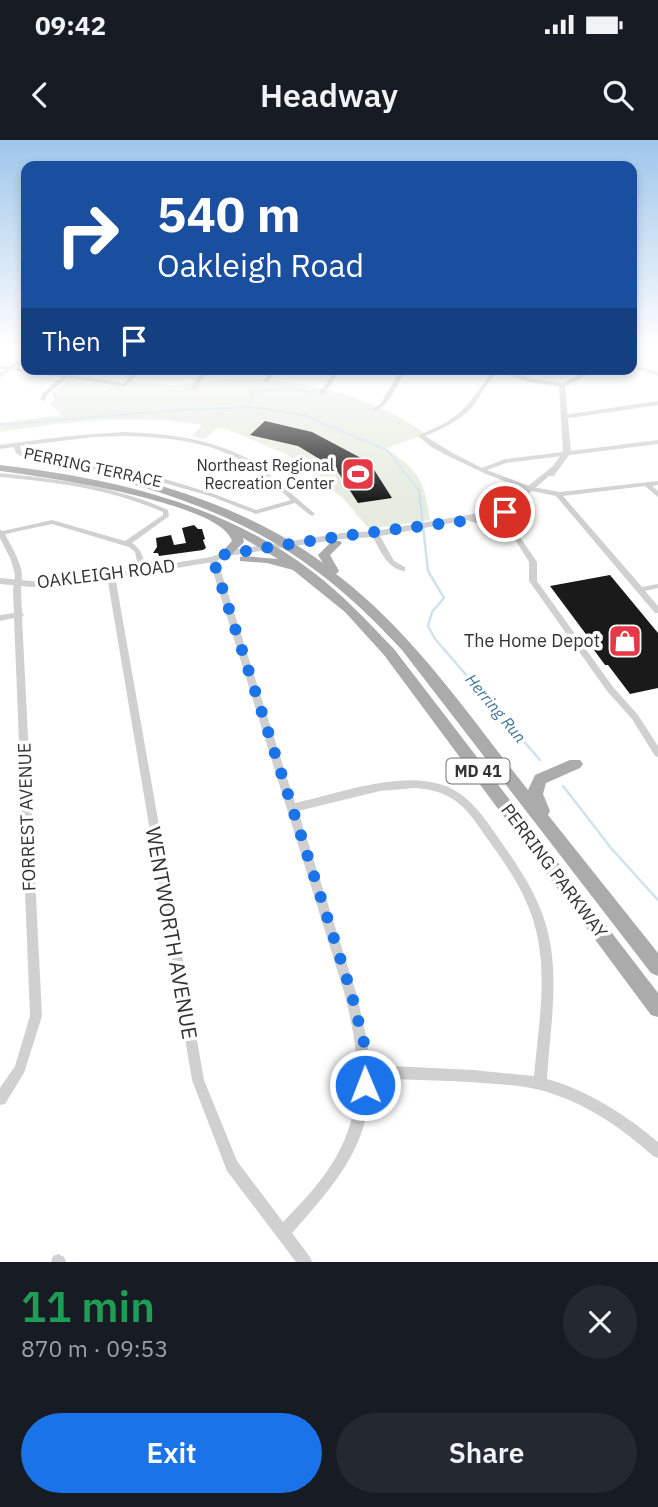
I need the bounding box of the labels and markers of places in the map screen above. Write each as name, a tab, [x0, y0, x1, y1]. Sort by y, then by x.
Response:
place label: Northeast Regional Recreation Center	[197, 455, 334, 493]
sports icon: Northeast Regional Recreation Center	[339, 455, 377, 493]
pin	[475, 482, 535, 542]
shop icon: The Home Depot	[606, 622, 644, 660]
place label: The Home Depot	[464, 629, 600, 652]

